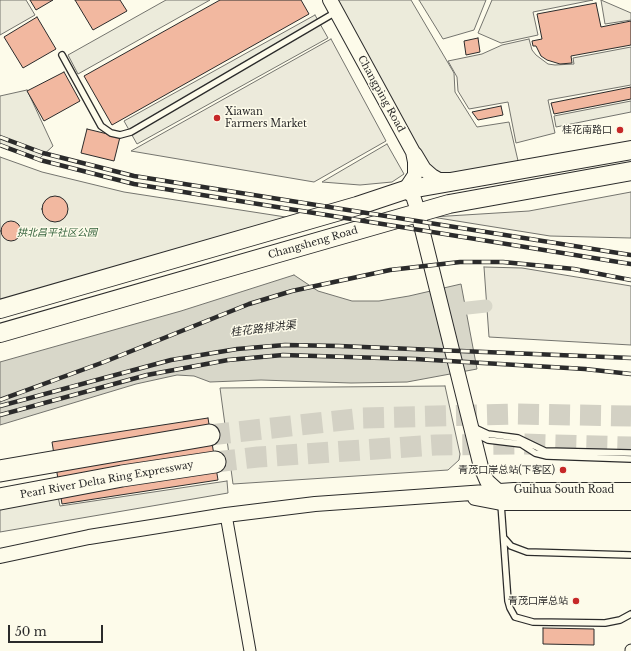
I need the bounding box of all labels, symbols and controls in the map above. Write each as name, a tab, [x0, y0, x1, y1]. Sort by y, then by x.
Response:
street label: Changping Road	[355, 54, 407, 134]
place label: Xiawan Farmers Market	[225, 106, 307, 130]
marker: Xiawan Farmers Market	[212, 113, 222, 123]
place label: 桂花南路口	[562, 124, 612, 136]
marker: 桂花南路口	[615, 125, 625, 135]
street label: Changsheng Road	[267, 224, 359, 262]
park label: 拱北昌平社区公园	[17, 227, 97, 239]
water label: 桂花路排洪渠	[229, 318, 297, 340]
street label: Pearl River Delta Ring Expressway	[19, 459, 195, 501]
place label: 青茂口岸总站(下客区)	[458, 464, 555, 476]
marker: 青茂口岸总站(下客区)	[558, 465, 568, 475]
street label: Guihua South Road	[514, 484, 614, 496]
place label: 青茂口岸总站	[508, 595, 568, 607]
marker: 青茂口岸总站	[571, 596, 581, 606]
scale bar	[10, 617, 105, 643]
text: 50 m	[15, 624, 47, 639]

